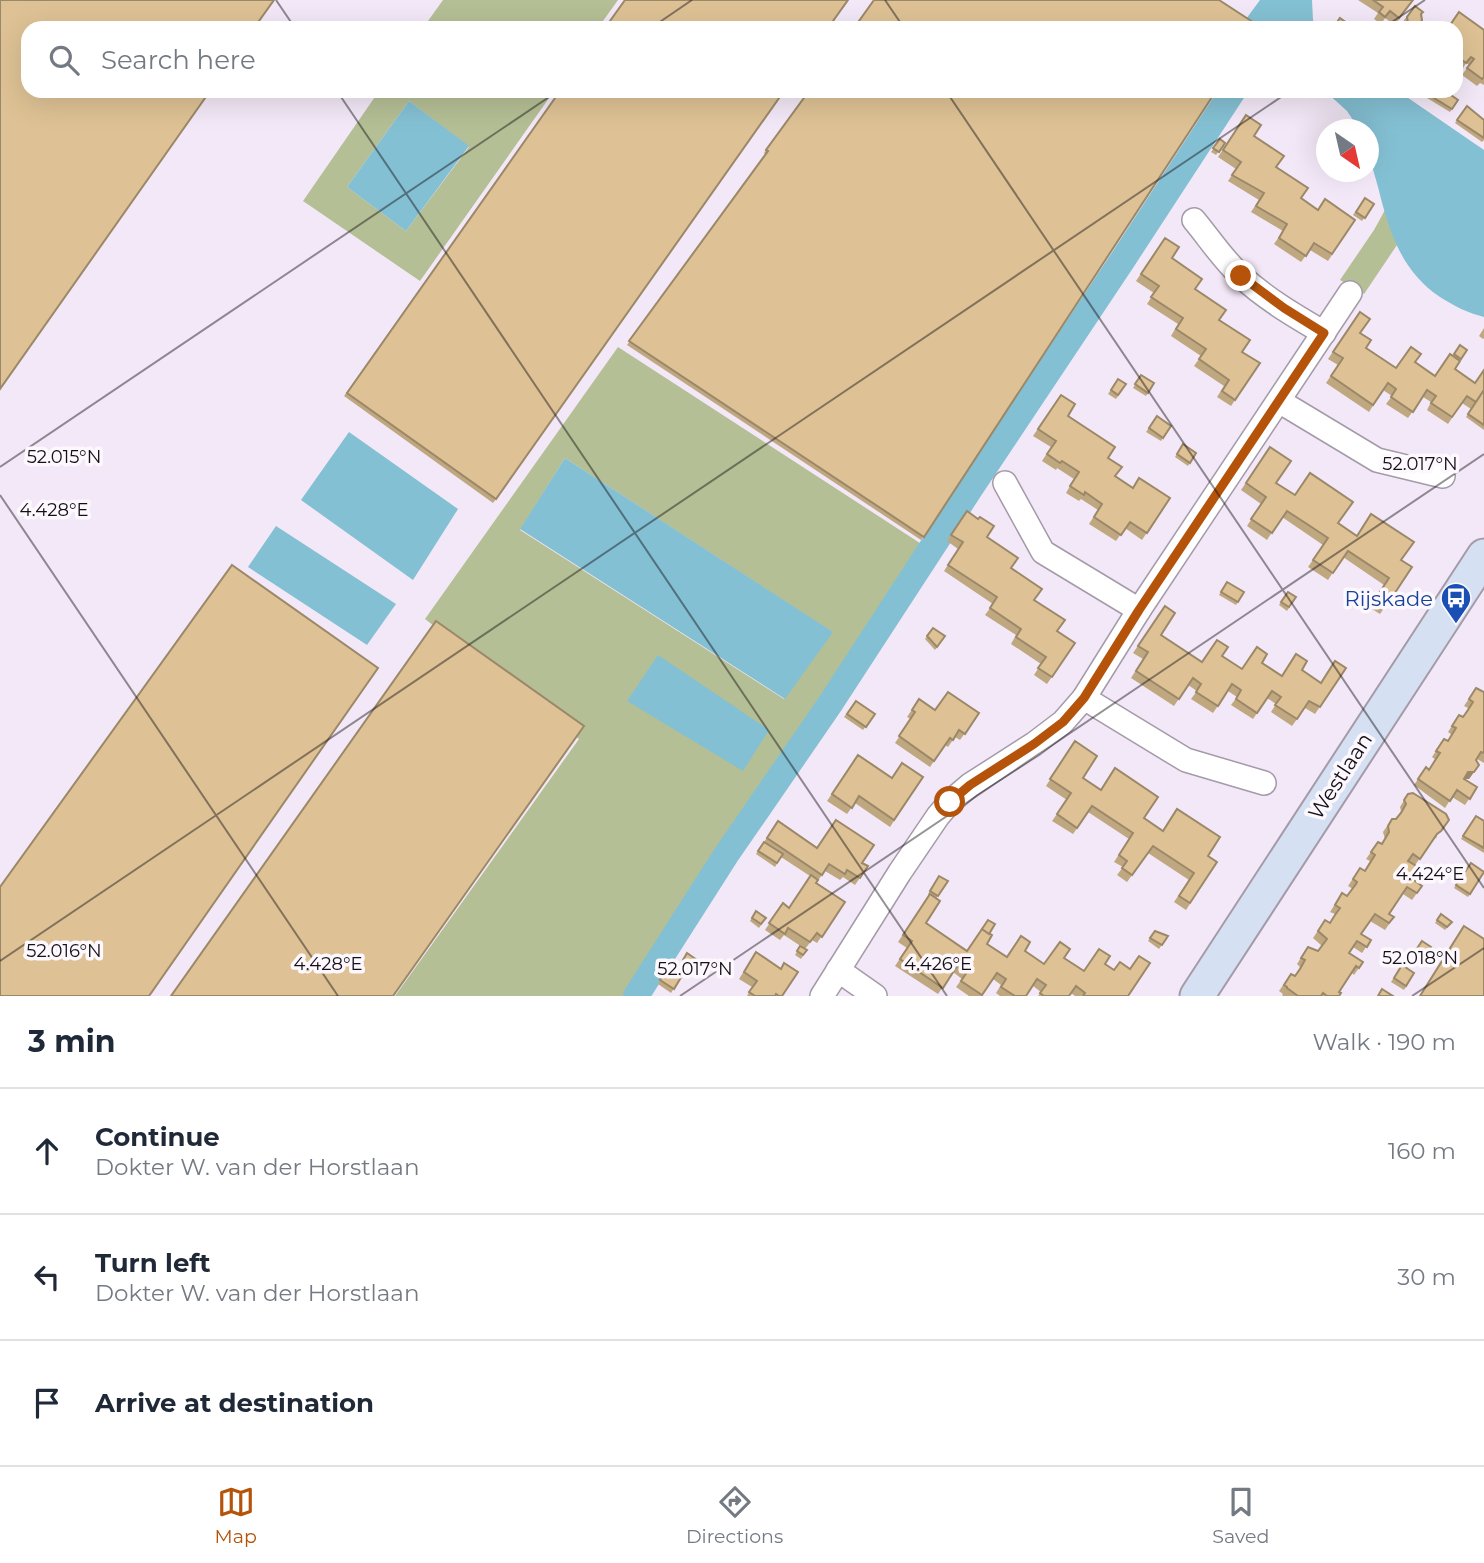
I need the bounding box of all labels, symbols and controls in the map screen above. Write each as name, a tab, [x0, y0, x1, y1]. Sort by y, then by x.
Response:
search box	[21, 21, 1463, 98]
icon: search	[45, 41, 83, 79]
text: Search here	[101, 44, 256, 76]
north arrow	[1316, 119, 1379, 182]
route end	[1225, 260, 1256, 291]
text: 52.015°N	[27, 446, 101, 468]
text: 52.017°N	[1382, 453, 1458, 475]
text: 4.428°E	[20, 499, 89, 521]
bus stop icon: Rijskade	[1439, 581, 1473, 625]
place label: Rijskade	[1345, 586, 1433, 611]
street label: Westlaan	[1303, 728, 1377, 824]
route start	[934, 786, 965, 817]
text: 4.424°E	[1396, 863, 1464, 885]
text: 52.016°N	[26, 940, 102, 962]
text: 52.018°N	[1382, 947, 1458, 969]
text: 4.428°E	[294, 953, 363, 975]
text: 4.426°E	[904, 953, 972, 975]
text: 52.017°N	[657, 958, 733, 980]
text: 3 min	[28, 1023, 115, 1060]
text: Walk · 190 m	[1312, 1028, 1456, 1056]
text: Continue	[95, 1121, 220, 1153]
icon: ahead	[28, 1132, 66, 1170]
text: 160 m	[1388, 1137, 1456, 1165]
text: Dokter W. van der Horstlaan	[95, 1153, 419, 1181]
text: Turn left	[95, 1247, 211, 1279]
icon: left	[28, 1258, 66, 1296]
text: 30 m	[1397, 1263, 1456, 1291]
text: Dokter W. van der Horstlaan	[95, 1279, 419, 1307]
icon: arrive	[28, 1384, 66, 1422]
text: Arrive at destination	[95, 1387, 374, 1419]
tab: Map	[215, 1483, 257, 1548]
tab: Directions	[686, 1483, 783, 1548]
tab: Saved	[1212, 1483, 1269, 1548]

